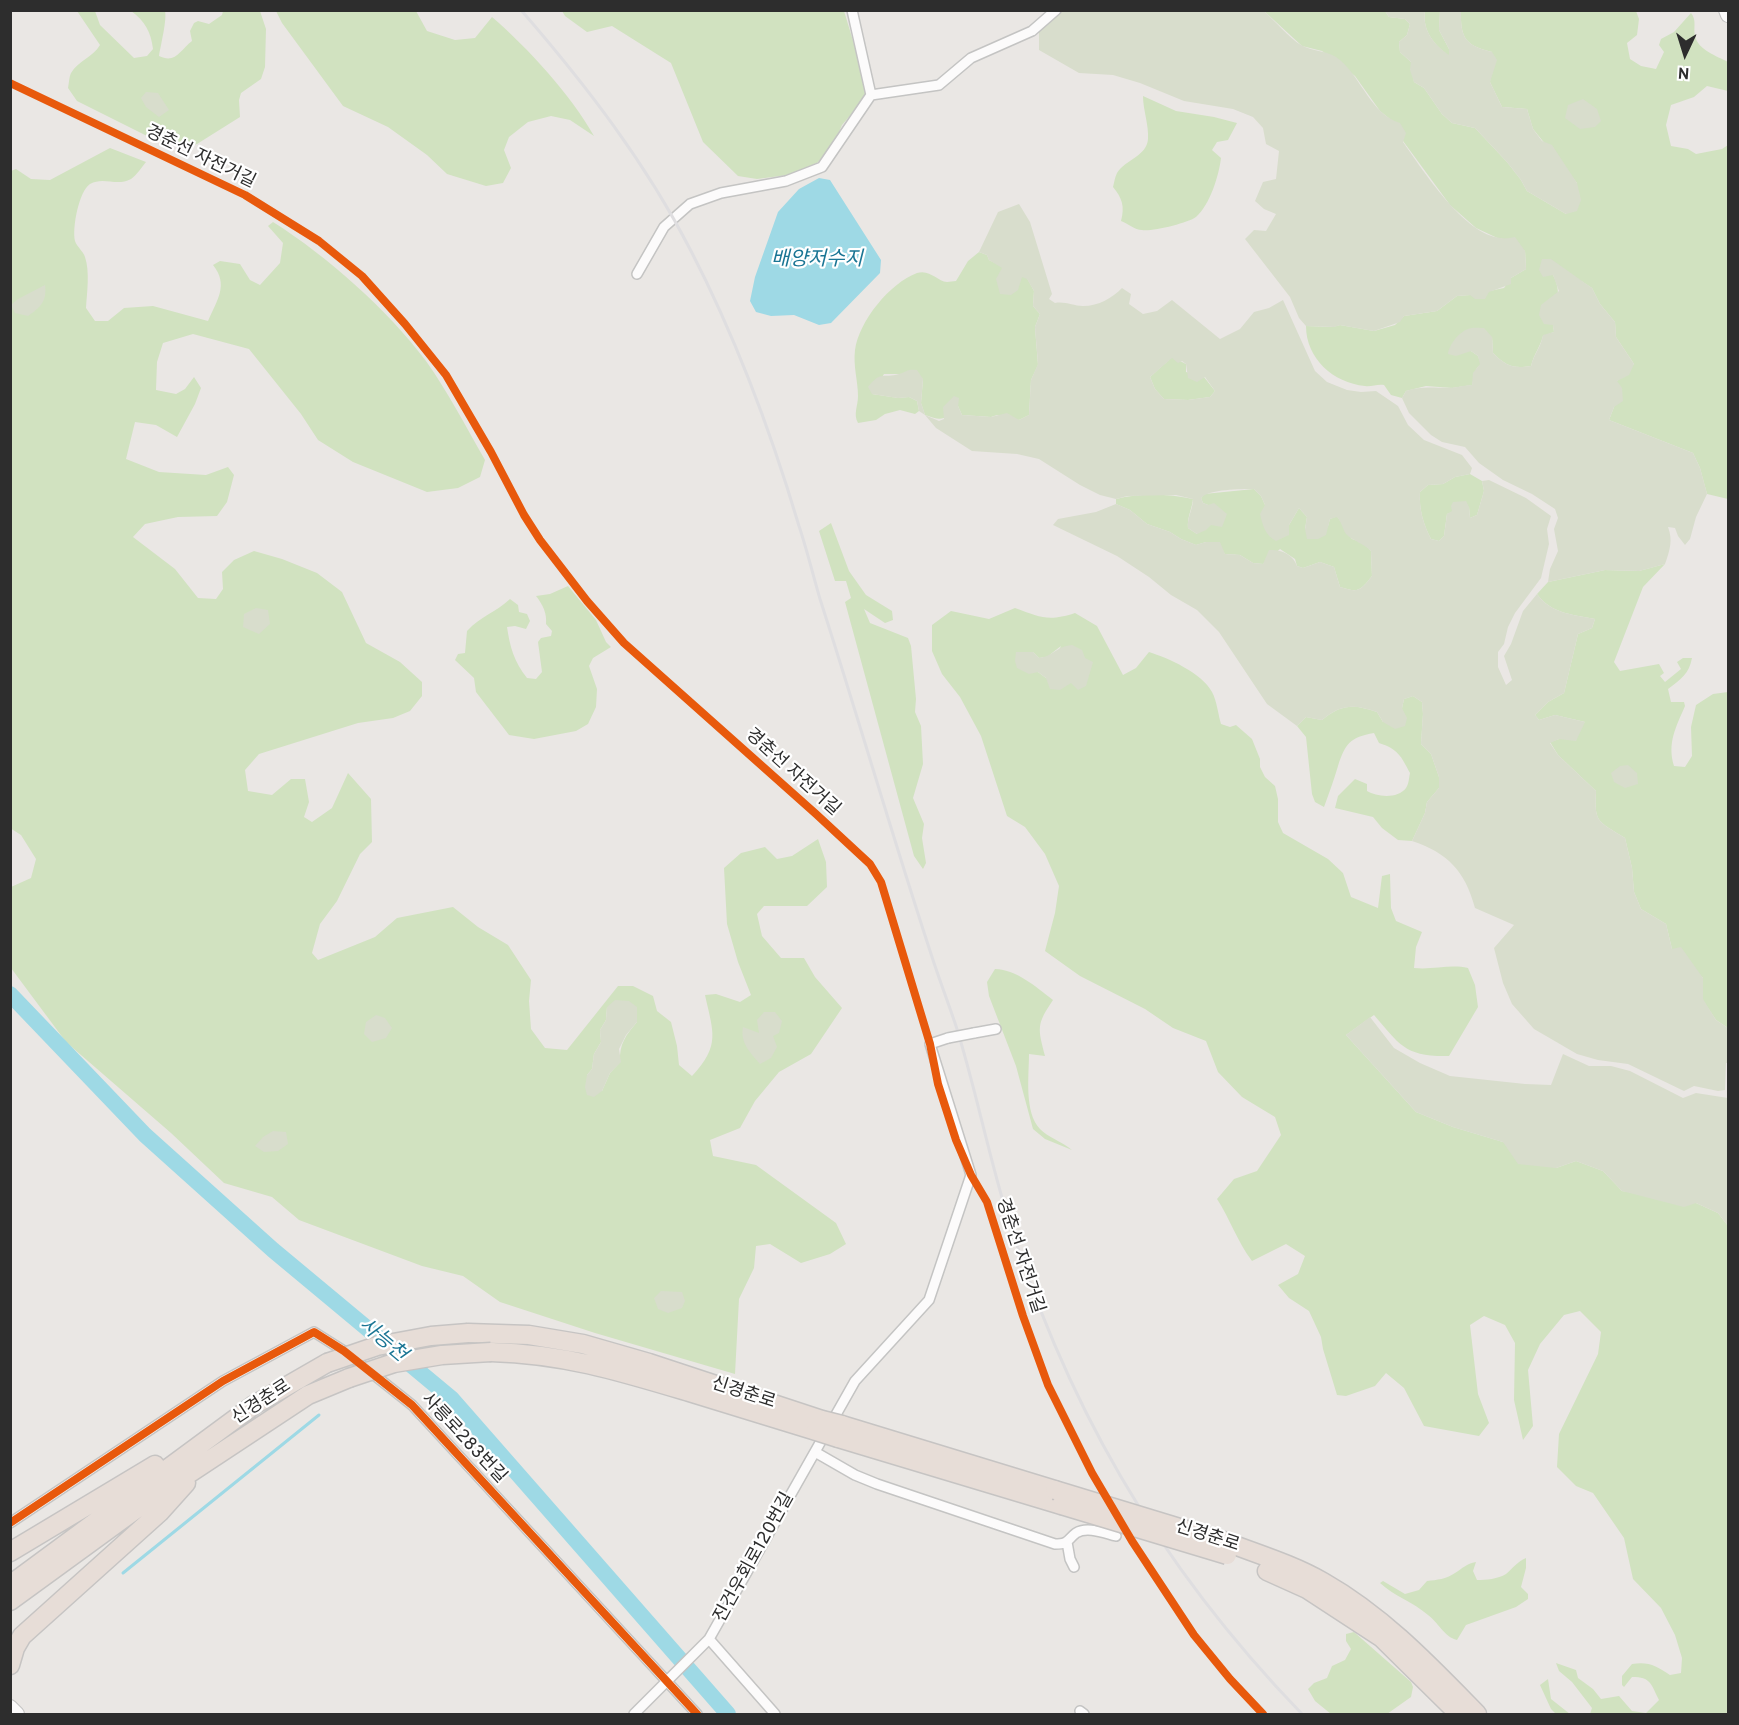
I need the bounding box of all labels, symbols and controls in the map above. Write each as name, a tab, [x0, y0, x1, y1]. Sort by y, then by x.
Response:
north arrow	[1655, 24, 1715, 84]
text: N	[1677, 62, 1690, 82]
street label: 경춘선 자전거길	[141, 122, 259, 194]
water label: 배양저수지	[771, 249, 863, 273]
street label: 경춘선 자전거길	[740, 725, 844, 821]
street label: 경춘선 자전거길	[990, 1196, 1048, 1316]
water label: 사능천	[353, 1314, 411, 1368]
street label: 신경춘로	[708, 1373, 778, 1415]
street label: 신경춘로	[228, 1376, 296, 1430]
street label: 사릉로283번길	[416, 1389, 510, 1489]
street label: 진건우회로120번길	[710, 1489, 800, 1627]
street label: 신경춘로	[1172, 1516, 1242, 1558]

